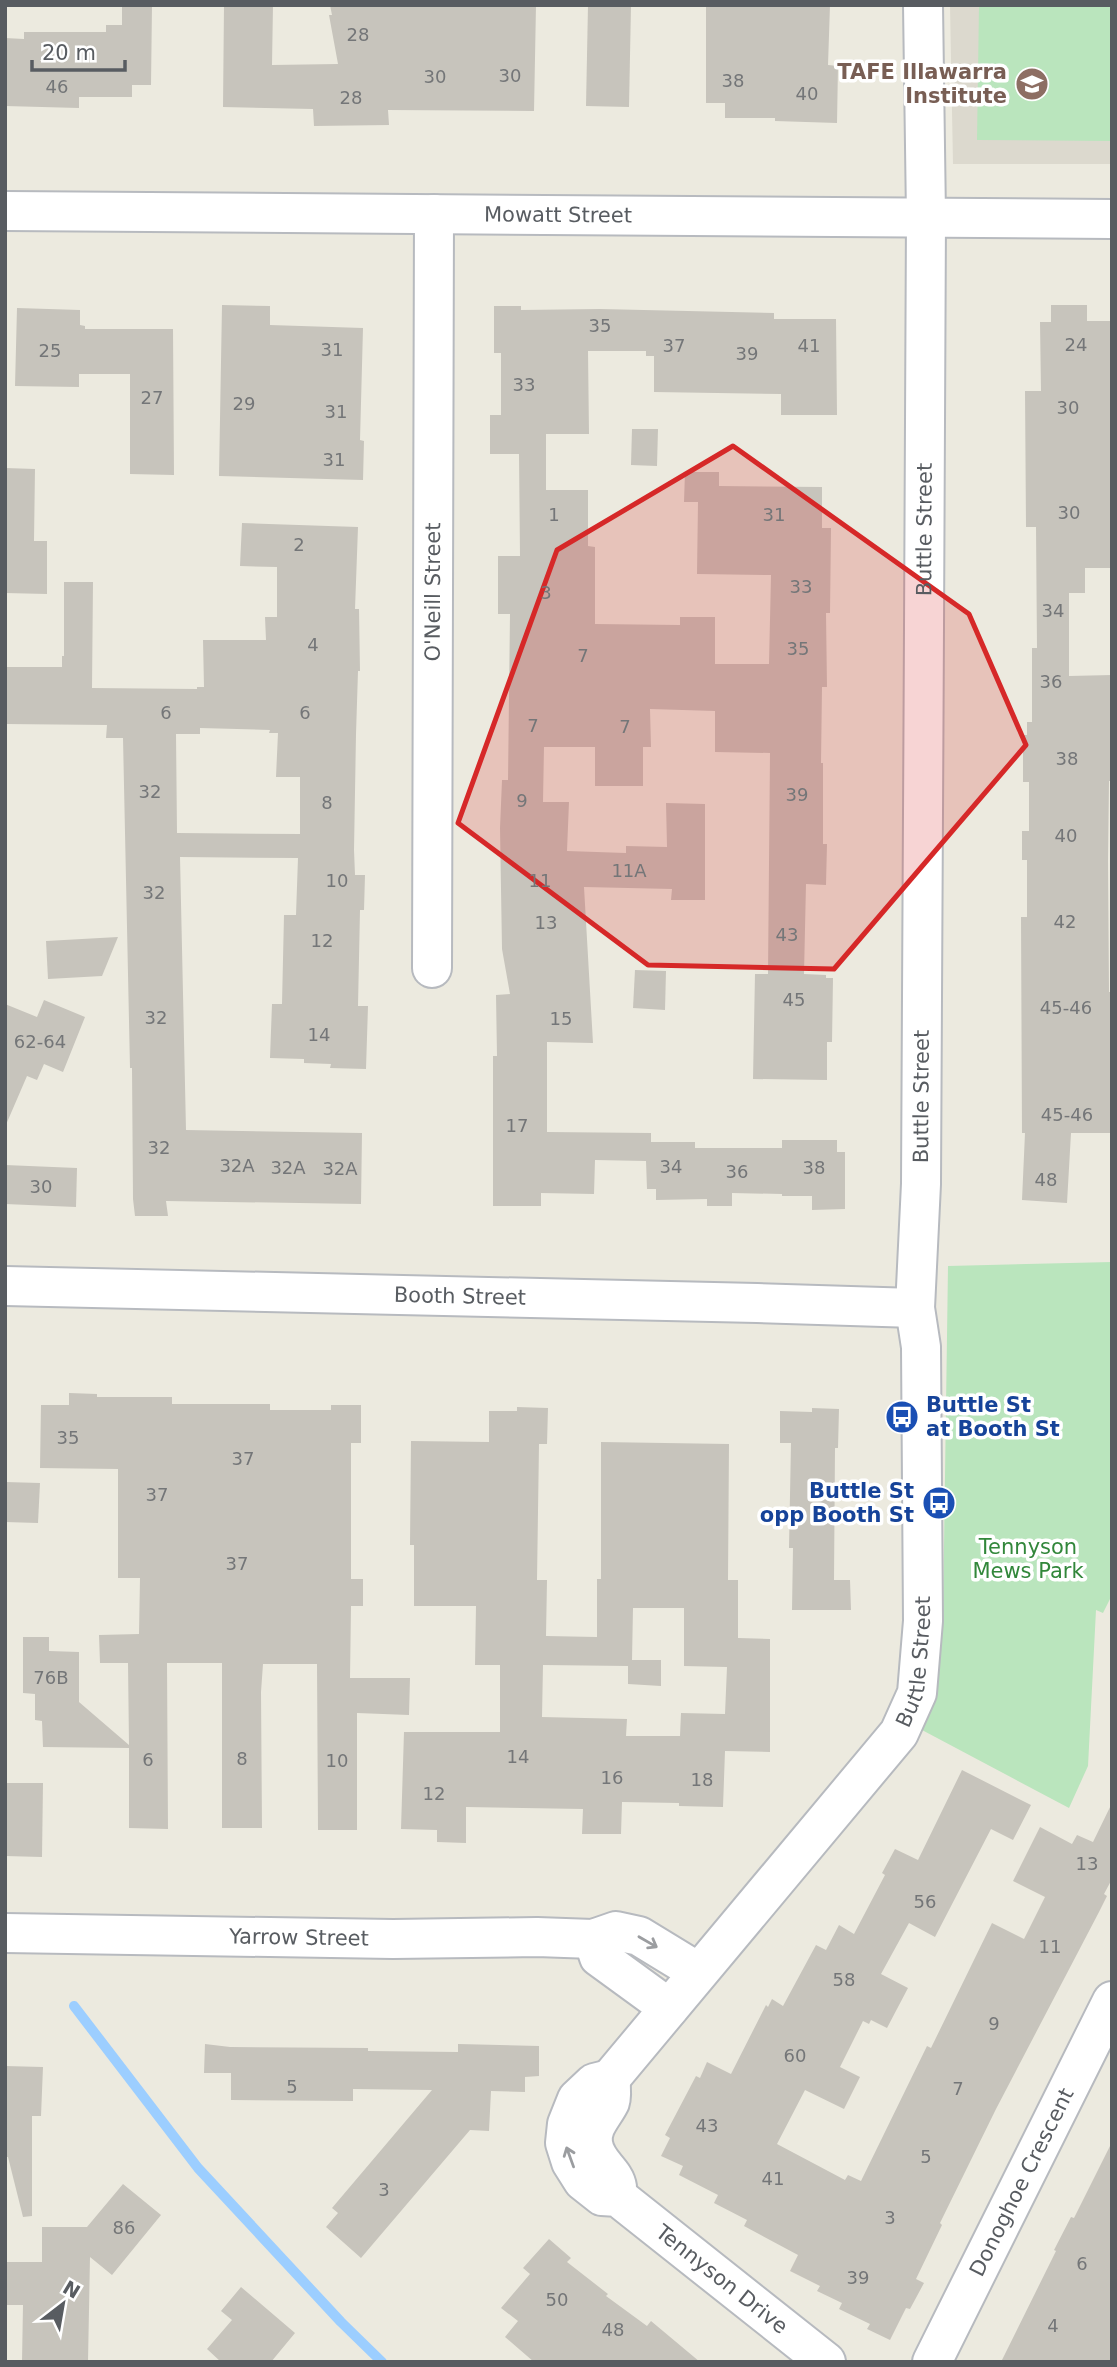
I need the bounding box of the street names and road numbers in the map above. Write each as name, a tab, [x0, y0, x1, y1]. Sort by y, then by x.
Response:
street label: Mowatt Street	[484, 202, 632, 228]
street label: Buttle Street	[912, 463, 937, 596]
street label: O'Neill Street	[421, 522, 445, 662]
street label: Buttle Street	[909, 1030, 934, 1163]
street label: Booth Street	[394, 1283, 526, 1310]
street label: Buttle Street	[891, 1596, 935, 1731]
street label: Yarrow Street	[228, 1924, 369, 1951]
street label: Donoghoe Crescent	[965, 2084, 1079, 2280]
street label: Tennyson Drive	[650, 2219, 792, 2339]

